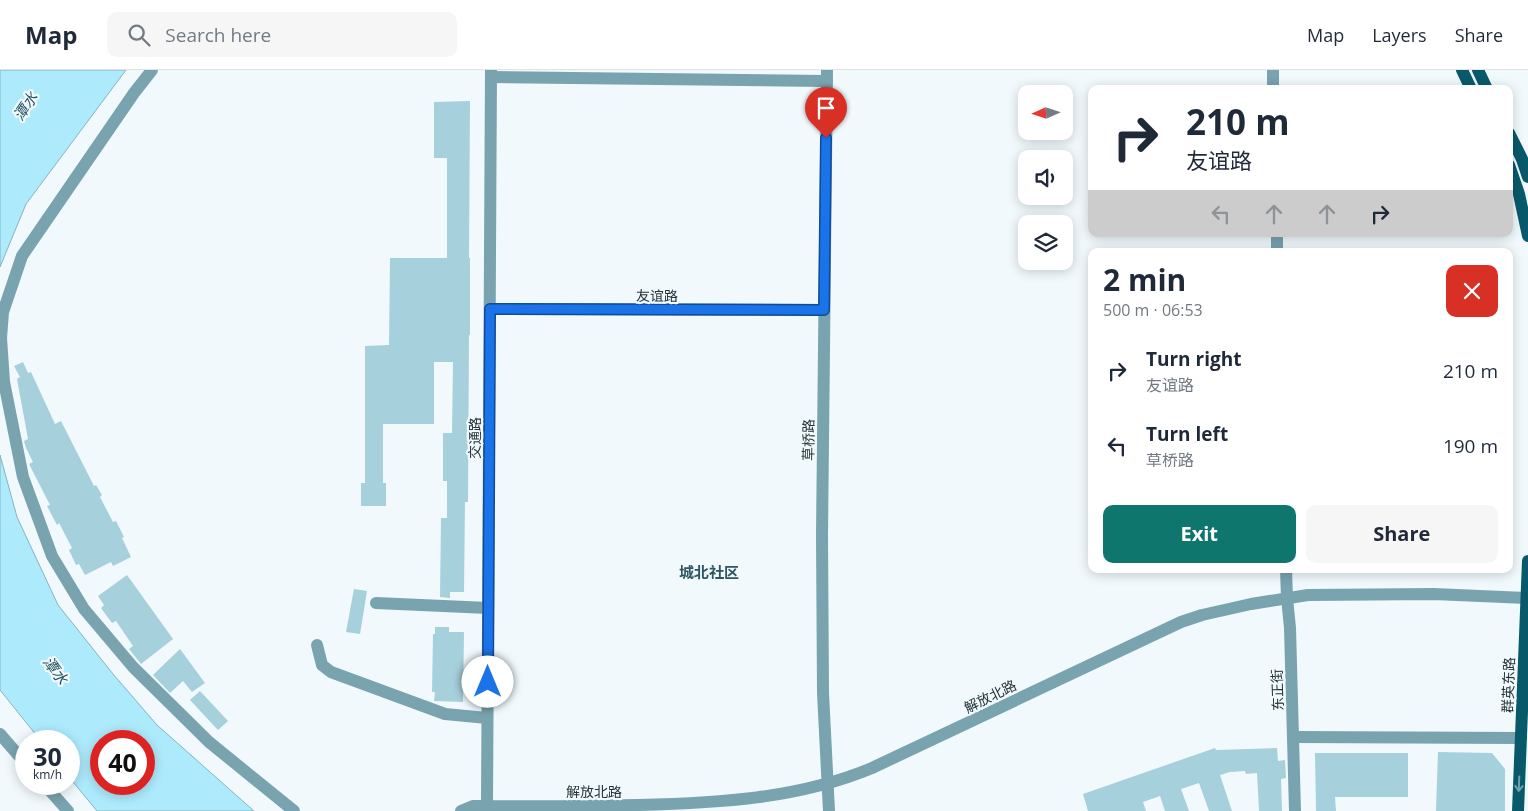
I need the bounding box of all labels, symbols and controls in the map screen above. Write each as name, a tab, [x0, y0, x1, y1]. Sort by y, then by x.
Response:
search box	[107, 12, 457, 57]
text: Map	[25, 18, 77, 51]
icon: search	[125, 21, 153, 49]
text: Search here	[165, 22, 271, 48]
text: Map	[1307, 23, 1344, 47]
text: Layers	[1372, 23, 1427, 47]
text: Share	[1455, 23, 1503, 47]
north arrow	[1018, 85, 1072, 140]
map controls	[1018, 85, 1073, 270]
water label: 潭水	[8, 87, 42, 124]
pin	[805, 87, 847, 138]
icon: arrive	[812, 94, 840, 122]
text: 210 m	[1186, 98, 1290, 145]
icon: right	[1103, 105, 1168, 170]
text: 友谊路	[1186, 145, 1252, 175]
button: sound	[1018, 150, 1073, 205]
icon: left	[1207, 200, 1235, 228]
icon: ahead	[1260, 200, 1288, 228]
icon: ahead	[1313, 200, 1341, 228]
icon: right	[1366, 200, 1394, 228]
button: layers	[1018, 215, 1073, 270]
text: 2 min	[1103, 259, 1186, 300]
button: close	[1446, 265, 1498, 317]
street label: 友谊路	[636, 286, 678, 305]
text: 500 m · 06:53	[1103, 299, 1203, 321]
text: Turn right	[1146, 346, 1241, 372]
icon: right	[1103, 357, 1131, 385]
text: 210 m	[1443, 358, 1498, 384]
text: 友谊路	[1146, 374, 1194, 396]
street label: 交通路	[465, 417, 484, 459]
street label: 草桥路	[798, 419, 818, 461]
text: Turn left	[1146, 421, 1228, 447]
icon: left	[1103, 432, 1131, 460]
text: 190 m	[1443, 433, 1498, 459]
text: 草桥路	[1146, 449, 1194, 471]
button: Exit	[1103, 505, 1296, 563]
button: Share	[1306, 505, 1498, 563]
district label: 城北社区	[679, 562, 739, 582]
water label: 潭水	[39, 652, 73, 689]
position arrow	[461, 655, 513, 707]
street label: 群英东路	[1498, 657, 1518, 713]
street label: 东正街	[1267, 669, 1287, 711]
street label: 解放北路	[961, 675, 1019, 717]
speed limit sign: 40	[90, 730, 155, 795]
text: 30	[33, 739, 62, 773]
text: km/h	[33, 766, 62, 783]
one-way arrow	[1514, 776, 1524, 792]
street label: 解放北路	[566, 782, 622, 801]

